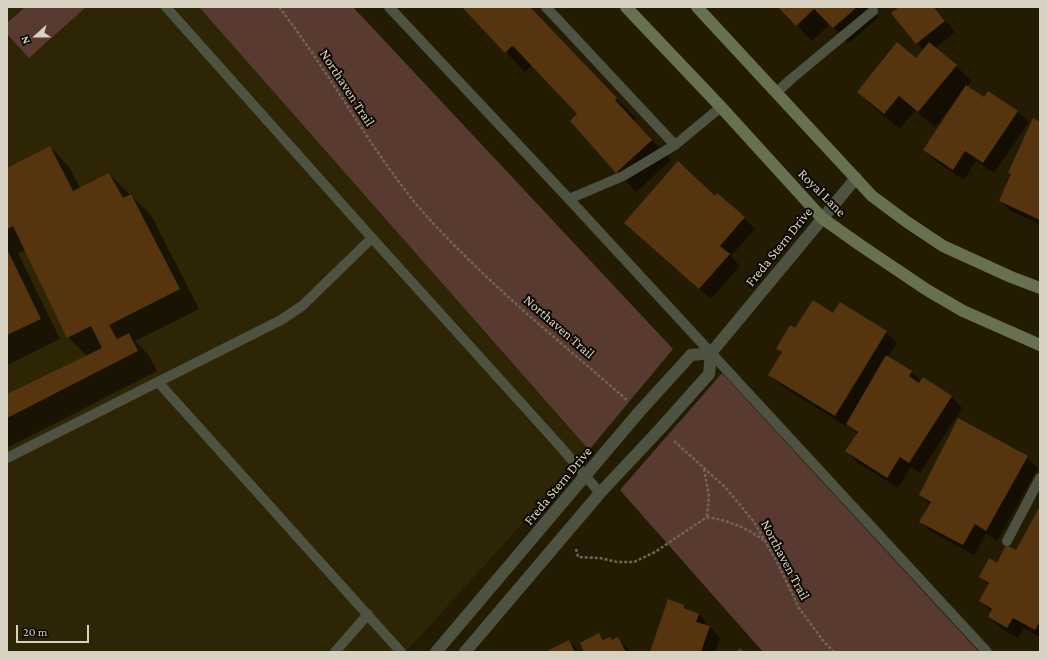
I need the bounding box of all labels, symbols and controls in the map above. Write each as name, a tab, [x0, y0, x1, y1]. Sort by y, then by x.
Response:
north arrow	[16, 16, 56, 56]
text: N	[18, 35, 32, 46]
street label: Northaven Trail	[316, 46, 378, 130]
street label: Royal Lane	[795, 166, 849, 220]
street label: Freda Stern Drive	[742, 204, 816, 290]
street label: Northaven Trail	[520, 292, 598, 362]
street label: Freda Stern Drive	[520, 443, 596, 529]
street label: Northaven Trail	[757, 517, 813, 603]
scale bar	[18, 617, 91, 643]
text: 20 m	[23, 625, 47, 639]

